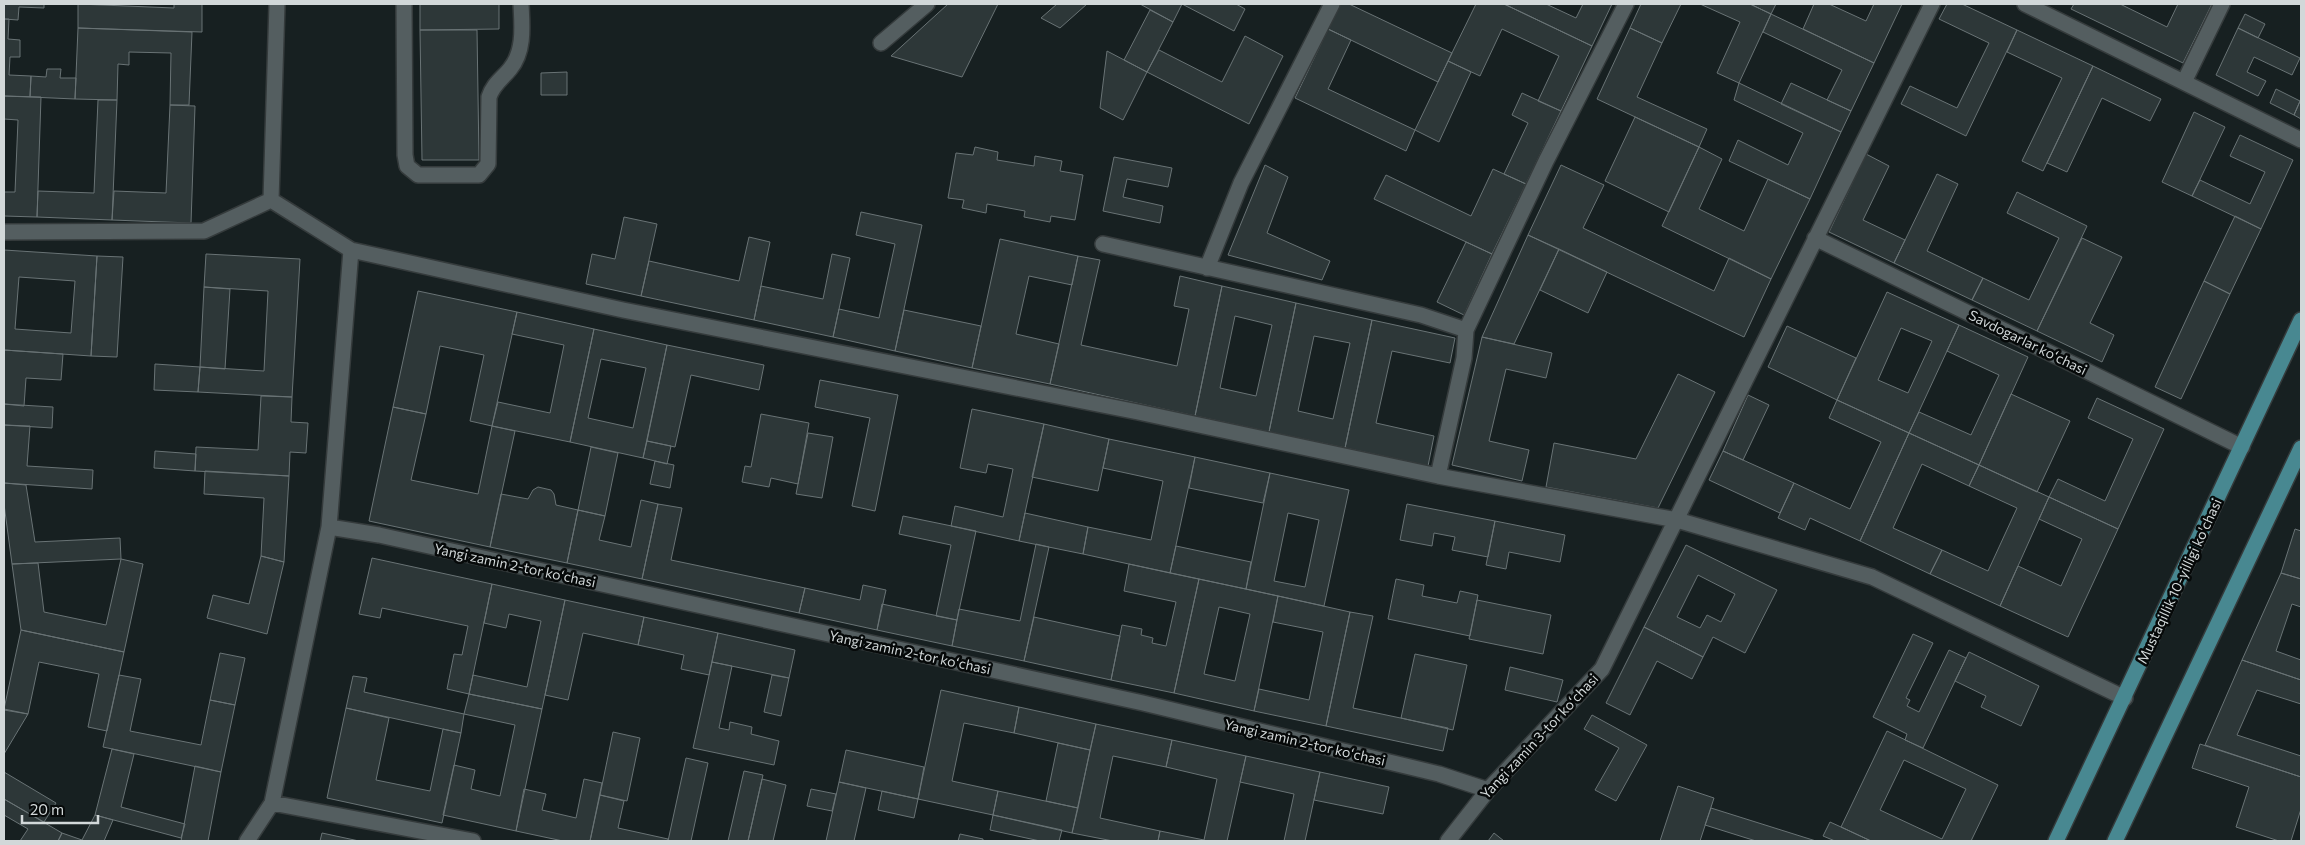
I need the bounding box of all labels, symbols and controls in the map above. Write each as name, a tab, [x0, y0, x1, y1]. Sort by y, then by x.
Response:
street label: Savdogarlar koʻchasi	[1966, 306, 2090, 378]
street label: Mustaqillik 10-yilligi ko'chasi	[2133, 496, 2225, 666]
street label: Yangi zamin 2-tor koʻchasi	[433, 540, 597, 590]
street label: Yangi zamin 2-tor koʻchasi	[828, 627, 992, 677]
street label: Yangi zamin 3-tor koʻchasi	[1477, 670, 1601, 802]
street label: Yangi zamin 2-tor koʻchasi	[1223, 715, 1387, 769]
scale bar	[22, 792, 99, 824]
text: 20 m	[30, 800, 64, 818]

